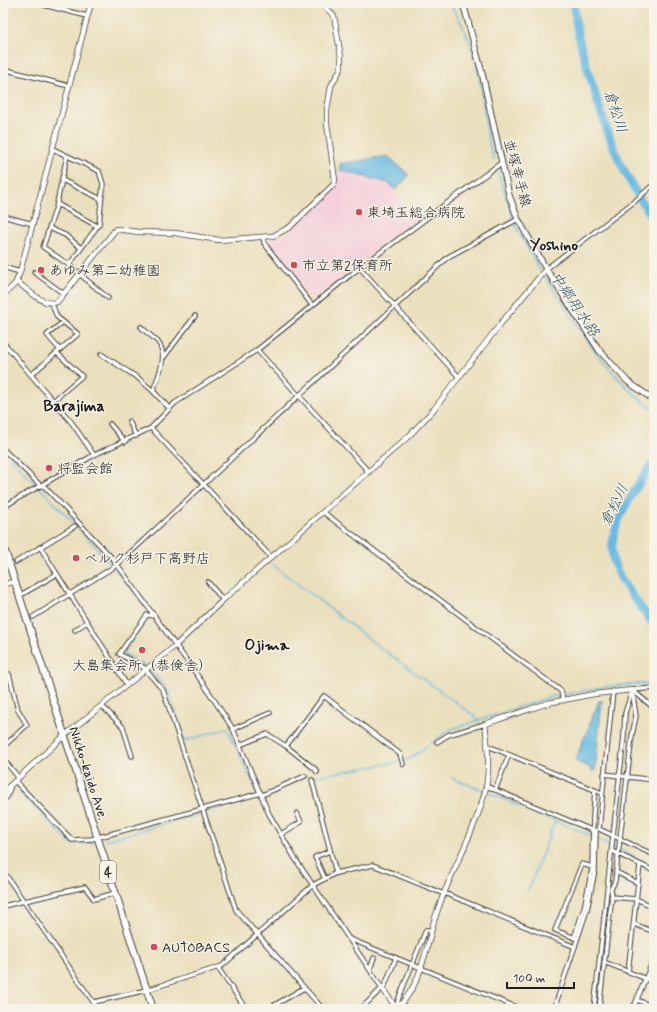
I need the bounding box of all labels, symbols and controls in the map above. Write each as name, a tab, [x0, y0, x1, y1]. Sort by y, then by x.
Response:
water label: 倉松川	[599, 87, 632, 136]
street label: 並塚幸手線	[499, 137, 535, 209]
place label: 東埼玉総合病院	[367, 204, 465, 222]
marker: 東埼玉総合病院	[354, 207, 364, 217]
district label: Yoshino	[530, 235, 578, 256]
place label: 市立第2保育所	[302, 257, 393, 275]
marker: 市立第2保育所	[289, 260, 299, 270]
place label: あゆみ第二幼稚園	[49, 262, 161, 280]
marker: あゆみ第二幼稚園	[36, 265, 46, 275]
water label: 中郷用水路	[545, 268, 604, 342]
district label: Barajima	[43, 396, 105, 417]
place label: 将監会館	[57, 460, 113, 478]
marker: 将監会館	[44, 463, 54, 473]
water label: 倉松川	[596, 481, 634, 530]
place label: ベルク杉戸下高野店	[84, 550, 210, 568]
marker: ベルク杉戸下高野店	[71, 553, 81, 563]
district label: Ojima	[245, 635, 290, 656]
marker: 大島集会所（恭倹舎）	[137, 645, 147, 655]
place label: 大島集会所（恭倹舎）	[72, 657, 212, 675]
street label: Nikko-kaido Ave.	[64, 724, 112, 822]
road number: 4	[100, 861, 116, 883]
place label: AUTOBACS	[162, 939, 230, 957]
marker: AUTOBACS	[149, 942, 159, 952]
scale bar	[507, 964, 574, 990]
text: 100 m	[513, 971, 545, 987]

